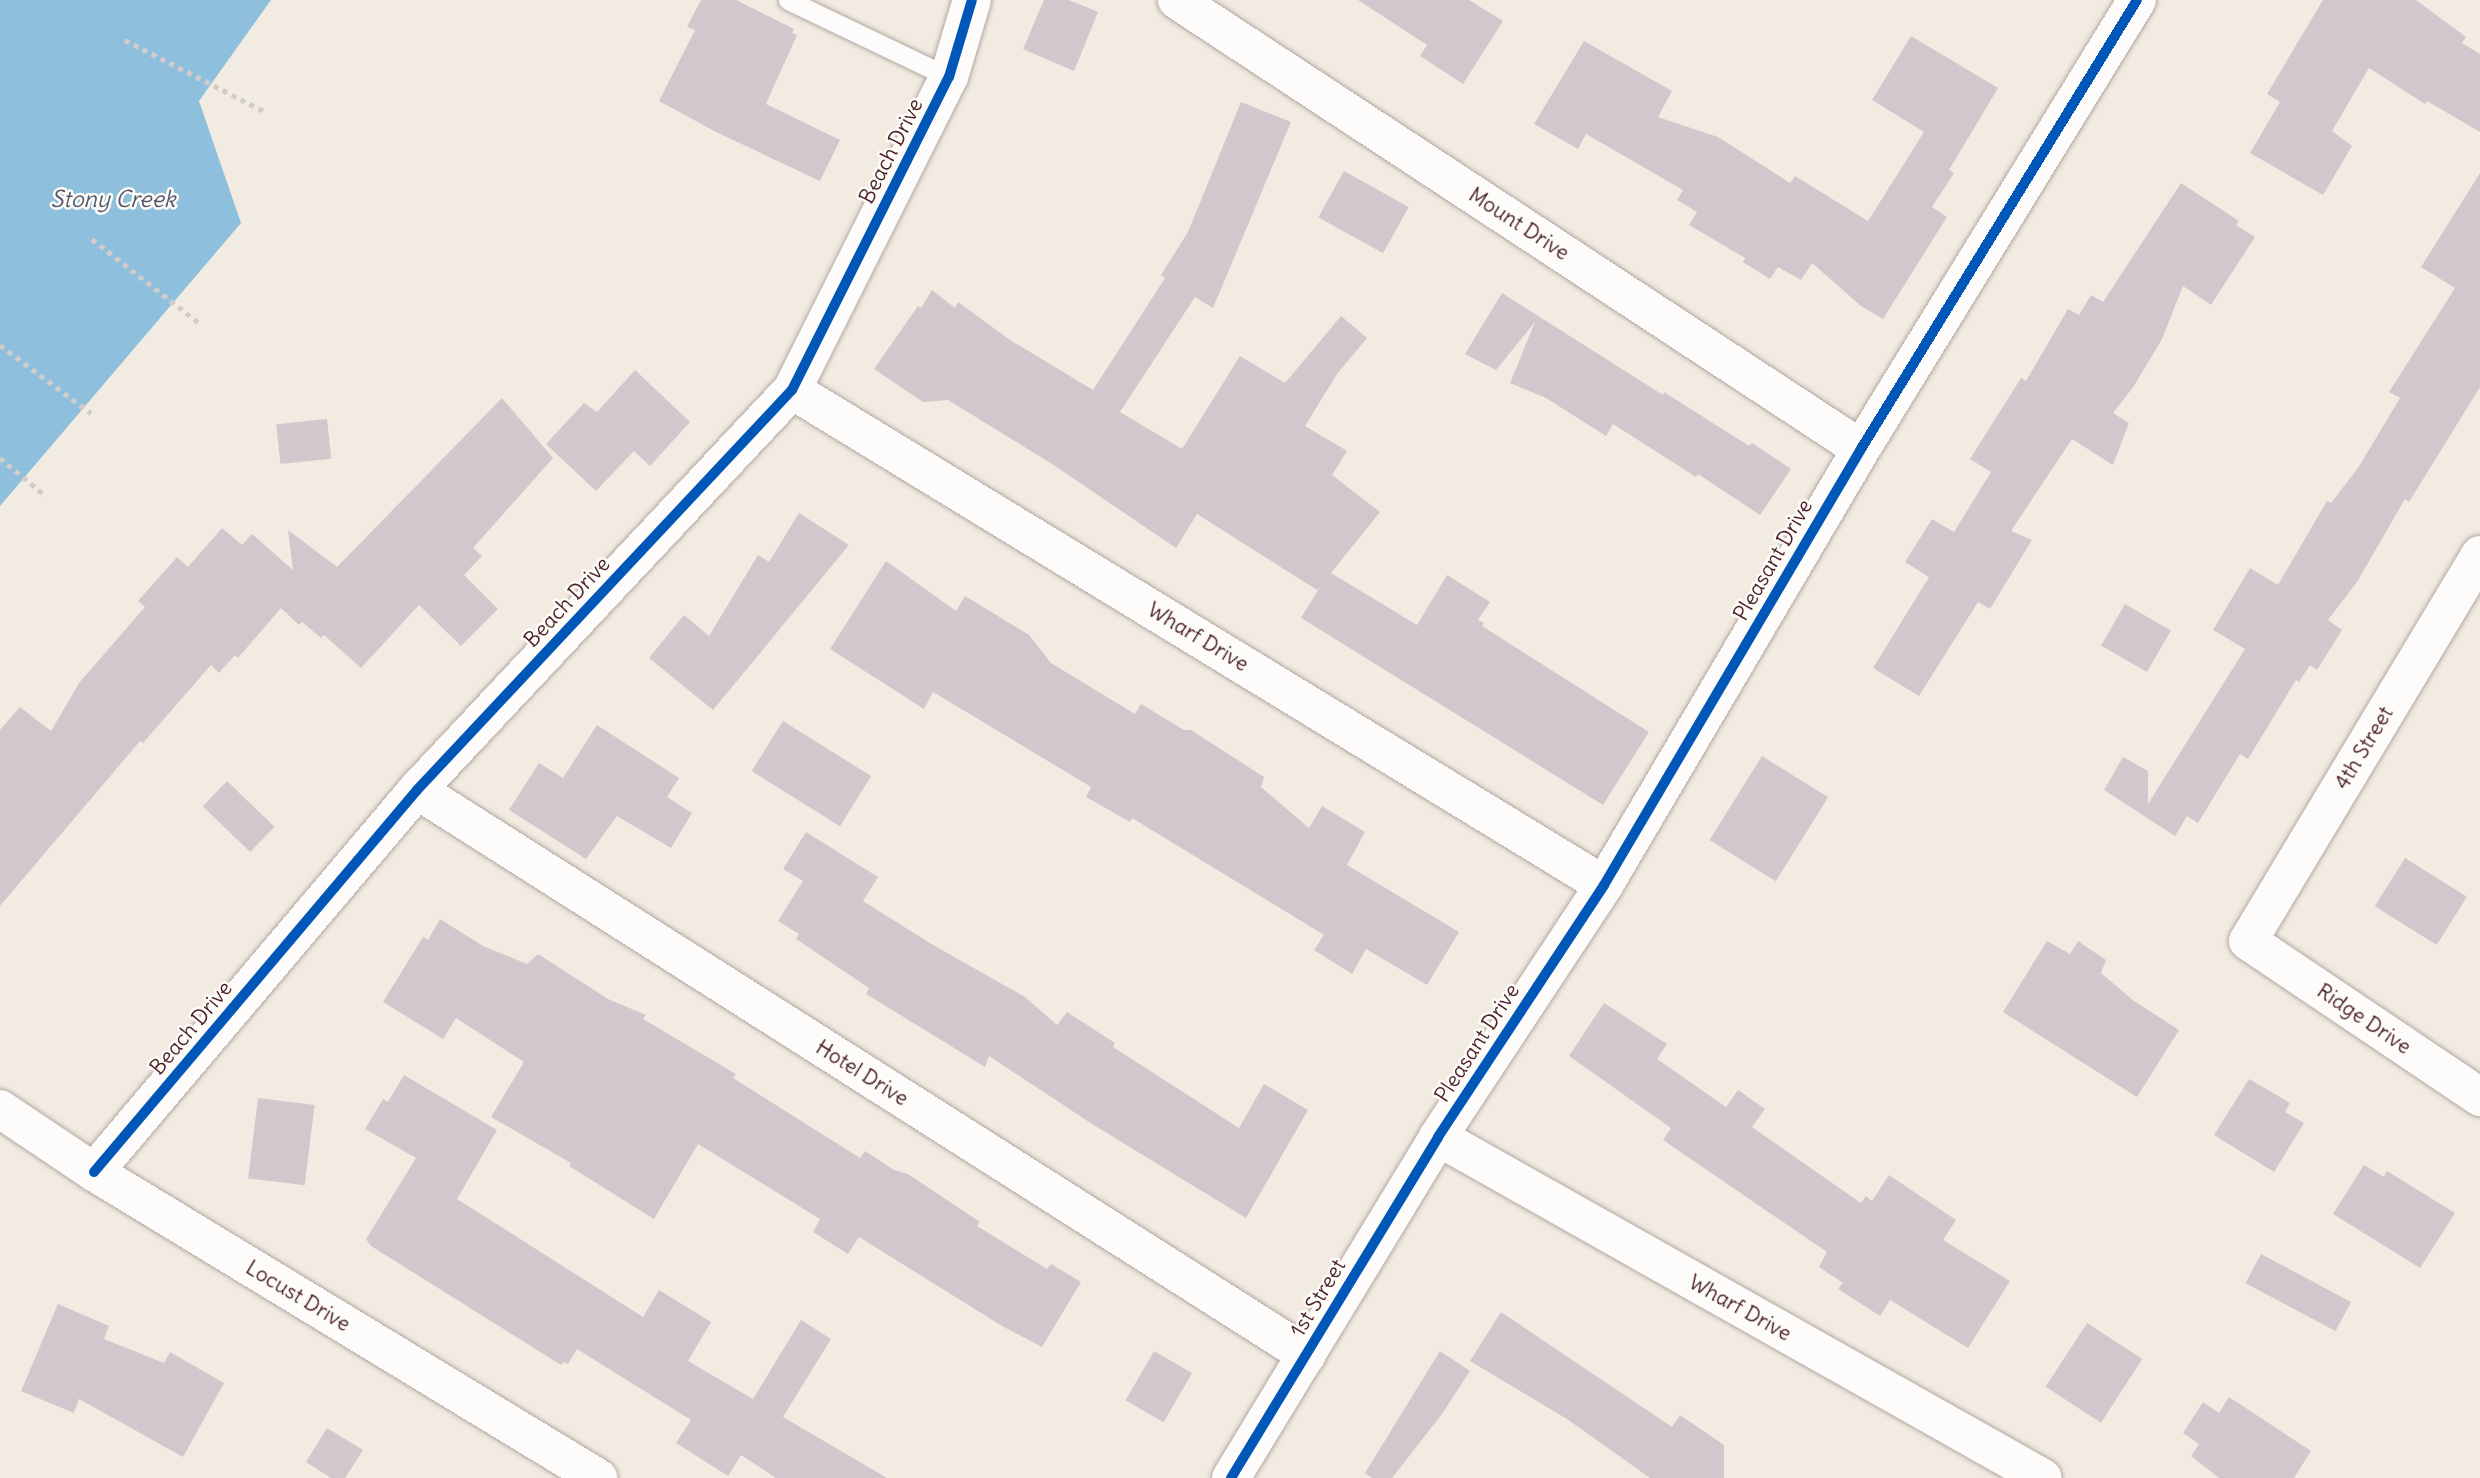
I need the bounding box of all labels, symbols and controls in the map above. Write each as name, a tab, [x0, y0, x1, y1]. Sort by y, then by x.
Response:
street label: Beach Drive	[854, 94, 928, 208]
street label: Mount Drive	[1464, 182, 1574, 266]
water label: Stony Creek	[50, 185, 176, 213]
street label: Pleasant Drive	[1728, 495, 1818, 625]
street label: Beach Drive	[519, 552, 615, 652]
street label: Wharf Drive	[1143, 597, 1253, 677]
street label: 4th Street	[2329, 702, 2399, 794]
street label: Beach Drive	[145, 976, 237, 1080]
street label: Ridge Drive	[2312, 978, 2416, 1060]
street label: Pleasant Drive	[1429, 979, 1525, 1107]
street label: Hotel Drive	[811, 1035, 913, 1111]
street label: Locust Drive	[241, 1255, 355, 1337]
street label: 1st Street	[1285, 1255, 1351, 1341]
street label: Wharf Drive	[1684, 1270, 1796, 1346]

